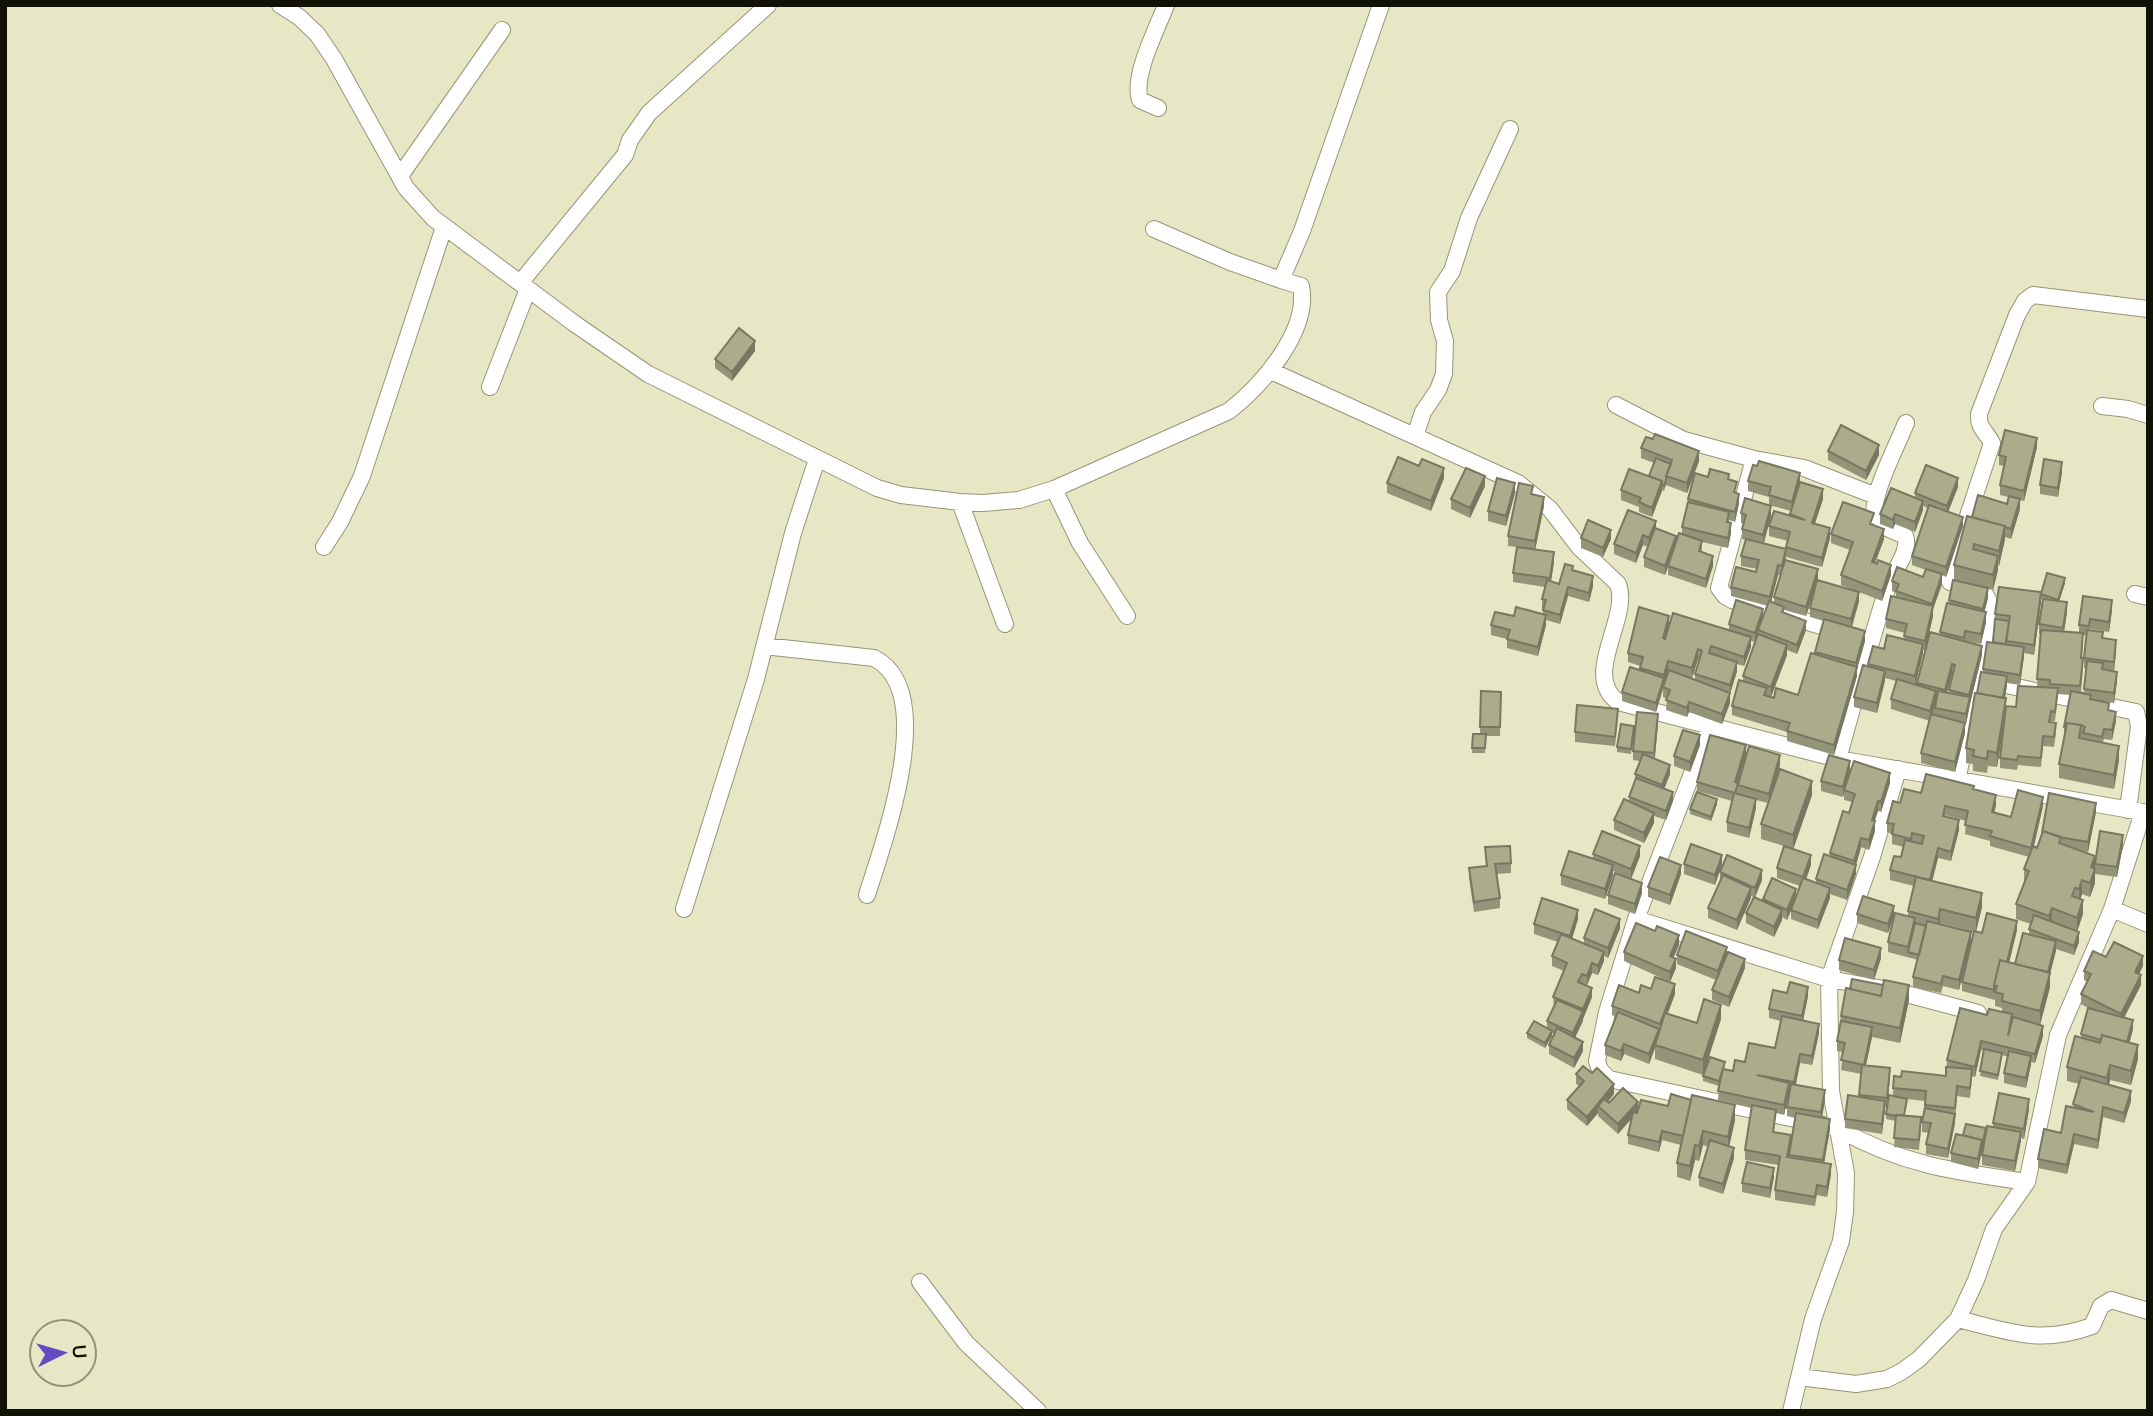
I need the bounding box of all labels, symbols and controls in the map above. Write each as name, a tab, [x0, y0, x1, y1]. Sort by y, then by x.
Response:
north arrow	[28, 1318, 98, 1388]
text: U	[65, 1343, 93, 1360]

